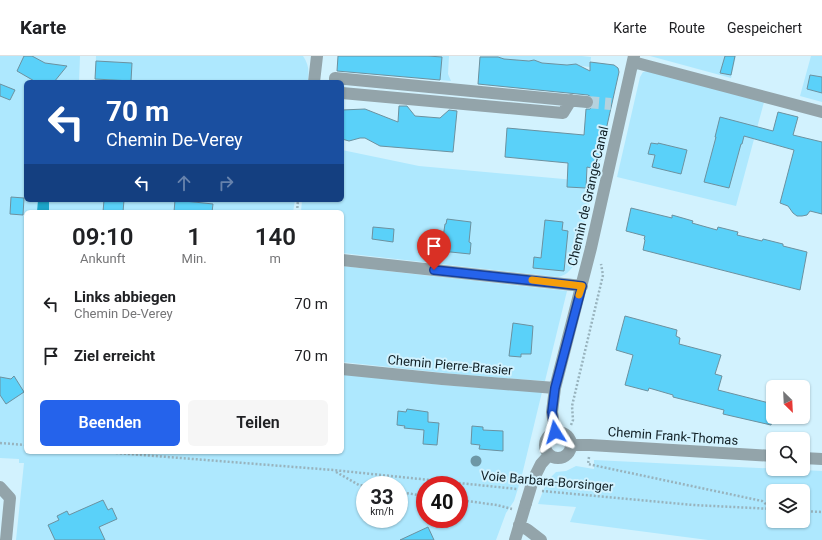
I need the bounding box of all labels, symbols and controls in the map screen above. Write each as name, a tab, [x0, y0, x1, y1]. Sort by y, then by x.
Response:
text: Karte	[20, 16, 66, 39]
text: Karte	[613, 20, 647, 36]
text: Route	[669, 20, 705, 36]
text: Gespeichert	[727, 20, 802, 36]
text: 70 m	[106, 95, 169, 128]
icon: left	[40, 96, 92, 148]
street label: Chemin de Grange-Canal	[565, 125, 611, 267]
text: Chemin De-Verey	[106, 129, 243, 150]
icon: left	[131, 172, 153, 194]
icon: ahead	[173, 172, 195, 194]
icon: right	[215, 172, 237, 194]
text: 09:10	[72, 223, 133, 251]
text: 1	[187, 223, 201, 251]
text: 140	[255, 223, 296, 251]
pin	[417, 229, 451, 270]
icon: arrive	[423, 235, 445, 257]
text: Ankunft	[80, 251, 125, 266]
text: Min.	[182, 251, 207, 266]
text: m	[270, 251, 281, 266]
text: Links abbiegen	[74, 288, 176, 306]
icon: left	[40, 293, 62, 315]
text: 70 m	[294, 295, 328, 313]
text: Chemin De-Verey	[74, 306, 173, 321]
icon: arrive	[40, 345, 62, 367]
text: Ziel erreicht	[74, 347, 155, 365]
text: 70 m	[294, 347, 328, 365]
street label: Chemin Pierre-Brasier	[387, 352, 514, 378]
north arrow	[766, 380, 810, 424]
map controls	[766, 380, 810, 528]
button: Beenden	[40, 400, 180, 446]
button: Teilen	[188, 400, 328, 446]
position arrow	[534, 411, 576, 453]
street label: Chemin Frank-Thomas	[607, 424, 739, 448]
button: search	[766, 432, 810, 476]
street label: Voie Barbara-Borsinger	[480, 468, 614, 494]
speed limit sign: 40	[416, 476, 468, 528]
button: layers	[766, 484, 810, 528]
text: 33	[371, 485, 393, 509]
text: km/h	[370, 506, 394, 517]

